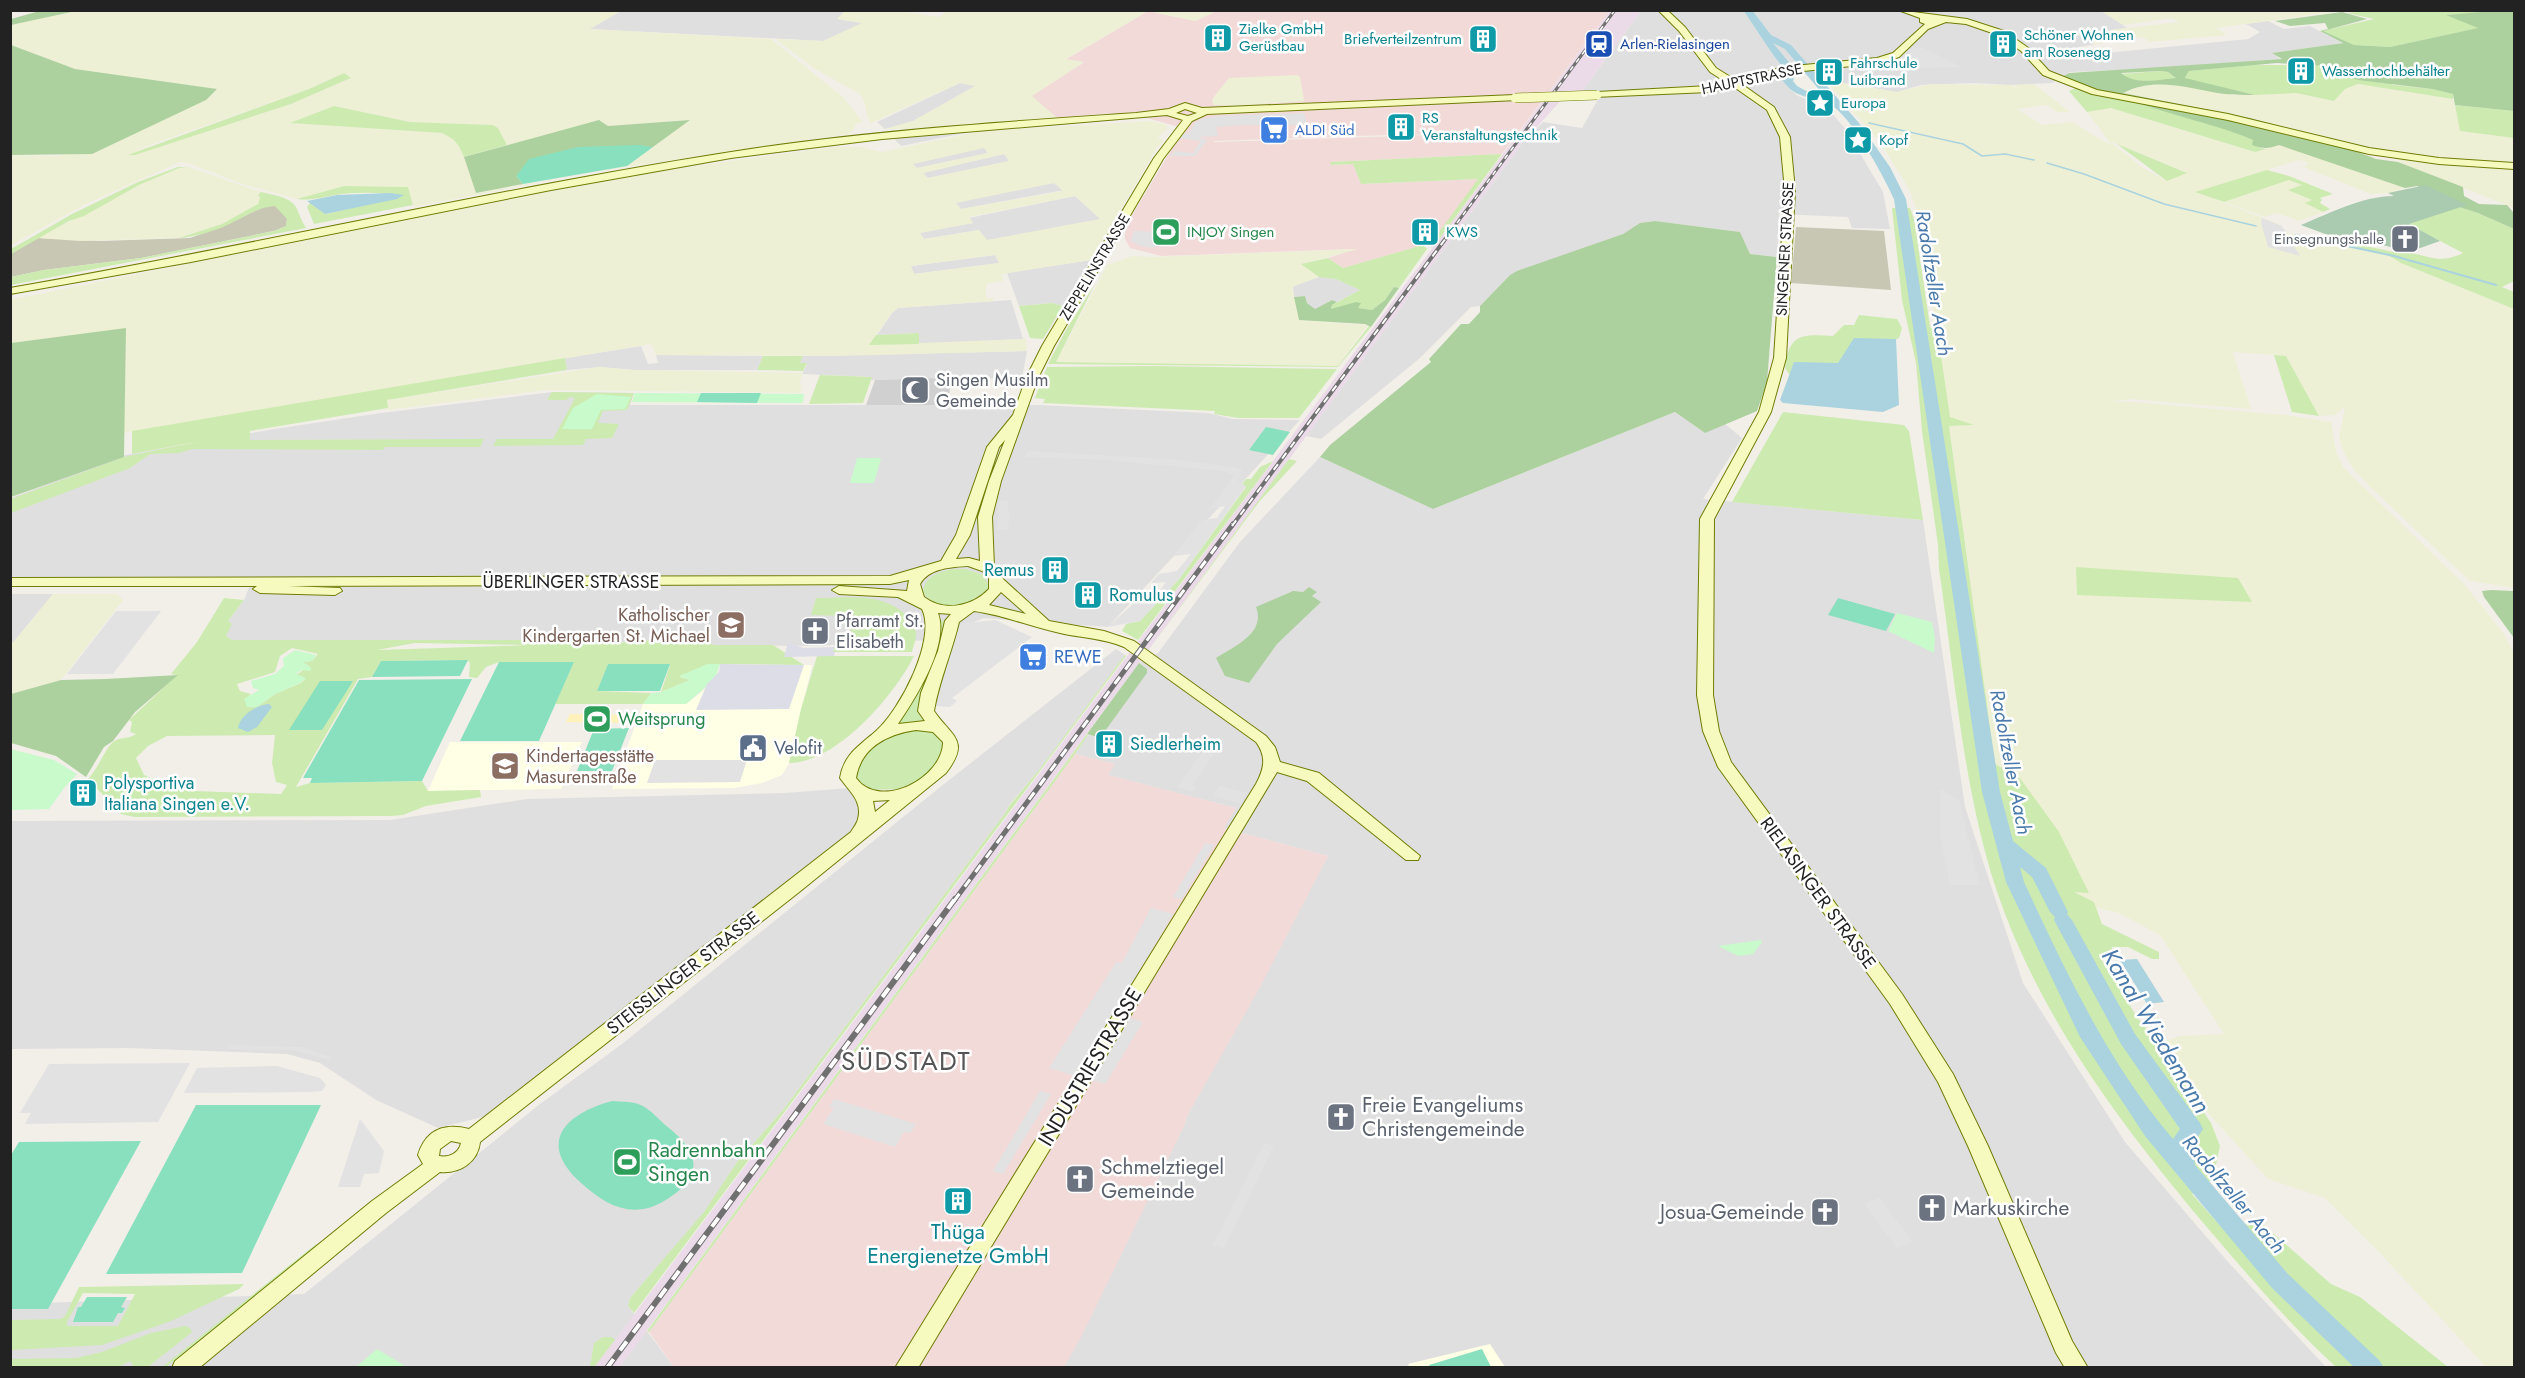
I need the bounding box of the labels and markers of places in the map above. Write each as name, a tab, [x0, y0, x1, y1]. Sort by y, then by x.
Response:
place label: Zielke GmbH Gerüstbau	[1239, 18, 1323, 57]
building icon: Zielke GmbH Gerüstbau	[1202, 22, 1234, 54]
building icon: Briefverteilzentrum	[1467, 23, 1499, 55]
place label: Schöner Wohnen am Rosenegg	[2024, 24, 2134, 63]
place label: Briefverteilzentrum	[1344, 28, 1462, 50]
station icon: Arlen-Rielasingen	[1583, 28, 1615, 60]
building icon: Schöner Wohnen am Rosenegg	[1987, 28, 2019, 60]
place label: Arlen-Rielasingen	[1620, 33, 1730, 55]
place label: Fahrschule Luibrand	[1850, 52, 1918, 91]
building icon: Wasserhochbehälter	[2285, 55, 2317, 87]
building icon: Fahrschule Luibrand	[1813, 56, 1845, 88]
place label: Wasserhochbehälter	[2322, 60, 2451, 82]
place icon: Europa	[1804, 87, 1836, 119]
place label: Europa	[1841, 92, 1886, 114]
place label: RS Veranstaltungstechnik	[1422, 107, 1558, 146]
building icon: RS Veranstaltungstechnik	[1385, 111, 1417, 143]
supermarket icon: ALDI Süd	[1258, 114, 1290, 146]
place label: ALDI Süd	[1295, 119, 1355, 141]
place icon: Kopf	[1842, 124, 1874, 156]
place label: Kopf	[1879, 129, 1909, 151]
sports icon: INJOY Singen	[1150, 216, 1182, 248]
building icon: KWS	[1409, 216, 1441, 248]
place label: INJOY Singen	[1187, 221, 1274, 243]
place label: KWS	[1446, 221, 1478, 243]
church icon: Einsegnungshalle	[2389, 223, 2421, 255]
place label: Einsegnungshalle	[2274, 228, 2384, 250]
place label: Singen Musilm Gemeinde	[936, 367, 1049, 414]
mosque icon: Singen Musilm Gemeinde	[899, 374, 931, 406]
building icon: Remus	[1039, 554, 1071, 586]
place label: Remus	[984, 557, 1034, 583]
building icon: Romulus	[1072, 579, 1104, 611]
place label: Romulus	[1109, 582, 1173, 608]
place label: Katholischer Kindergarten St. Michael	[522, 602, 711, 649]
place label: Pfarramt St. Elisabeth	[836, 608, 924, 655]
school or university icon: Katholischer Kindergarten St. Michael	[715, 609, 747, 641]
church icon: Pfarramt St. Elisabeth	[799, 615, 831, 647]
supermarket icon: REWE	[1017, 641, 1049, 673]
place label: REWE	[1054, 644, 1102, 670]
sports icon: Weitsprung	[581, 703, 613, 735]
place label: Weitsprung	[618, 706, 706, 732]
building icon: Siedlerheim	[1093, 728, 1125, 760]
place label: Siedlerheim	[1130, 731, 1221, 757]
public building icon: Velofit	[737, 732, 769, 764]
place label: Velofit	[774, 735, 823, 761]
place label: Kindertagesstätte Masurenstraße	[526, 743, 654, 790]
school or university icon: Kindertagesstätte Masurenstraße	[489, 750, 521, 782]
place label: Polysportiva Italiana Singen e.V.	[104, 770, 250, 817]
building icon: Polysportiva Italiana Singen e.V.	[67, 777, 99, 809]
place label: Freie Evangeliums Christengemeinde	[1362, 1090, 1525, 1144]
church icon: Freie Evangeliums Christengemeinde	[1325, 1101, 1357, 1133]
place label: Radrennbahn Singen	[648, 1135, 766, 1189]
sports icon: Radrennbahn Singen	[611, 1146, 643, 1178]
place label: Schmelztiegel Gemeinde	[1101, 1152, 1224, 1206]
church icon: Schmelztiegel Gemeinde	[1064, 1163, 1096, 1195]
building icon: Thüga Energienetze GmbH	[942, 1185, 974, 1217]
church icon: Markuskirche	[1916, 1192, 1948, 1224]
place label: Markuskirche	[1953, 1193, 2069, 1223]
church icon: Josua-Gemeinde	[1809, 1196, 1841, 1228]
place label: Josua-Gemeinde	[1657, 1197, 1804, 1227]
place label: Thüga Energienetze GmbH	[867, 1217, 1049, 1271]

